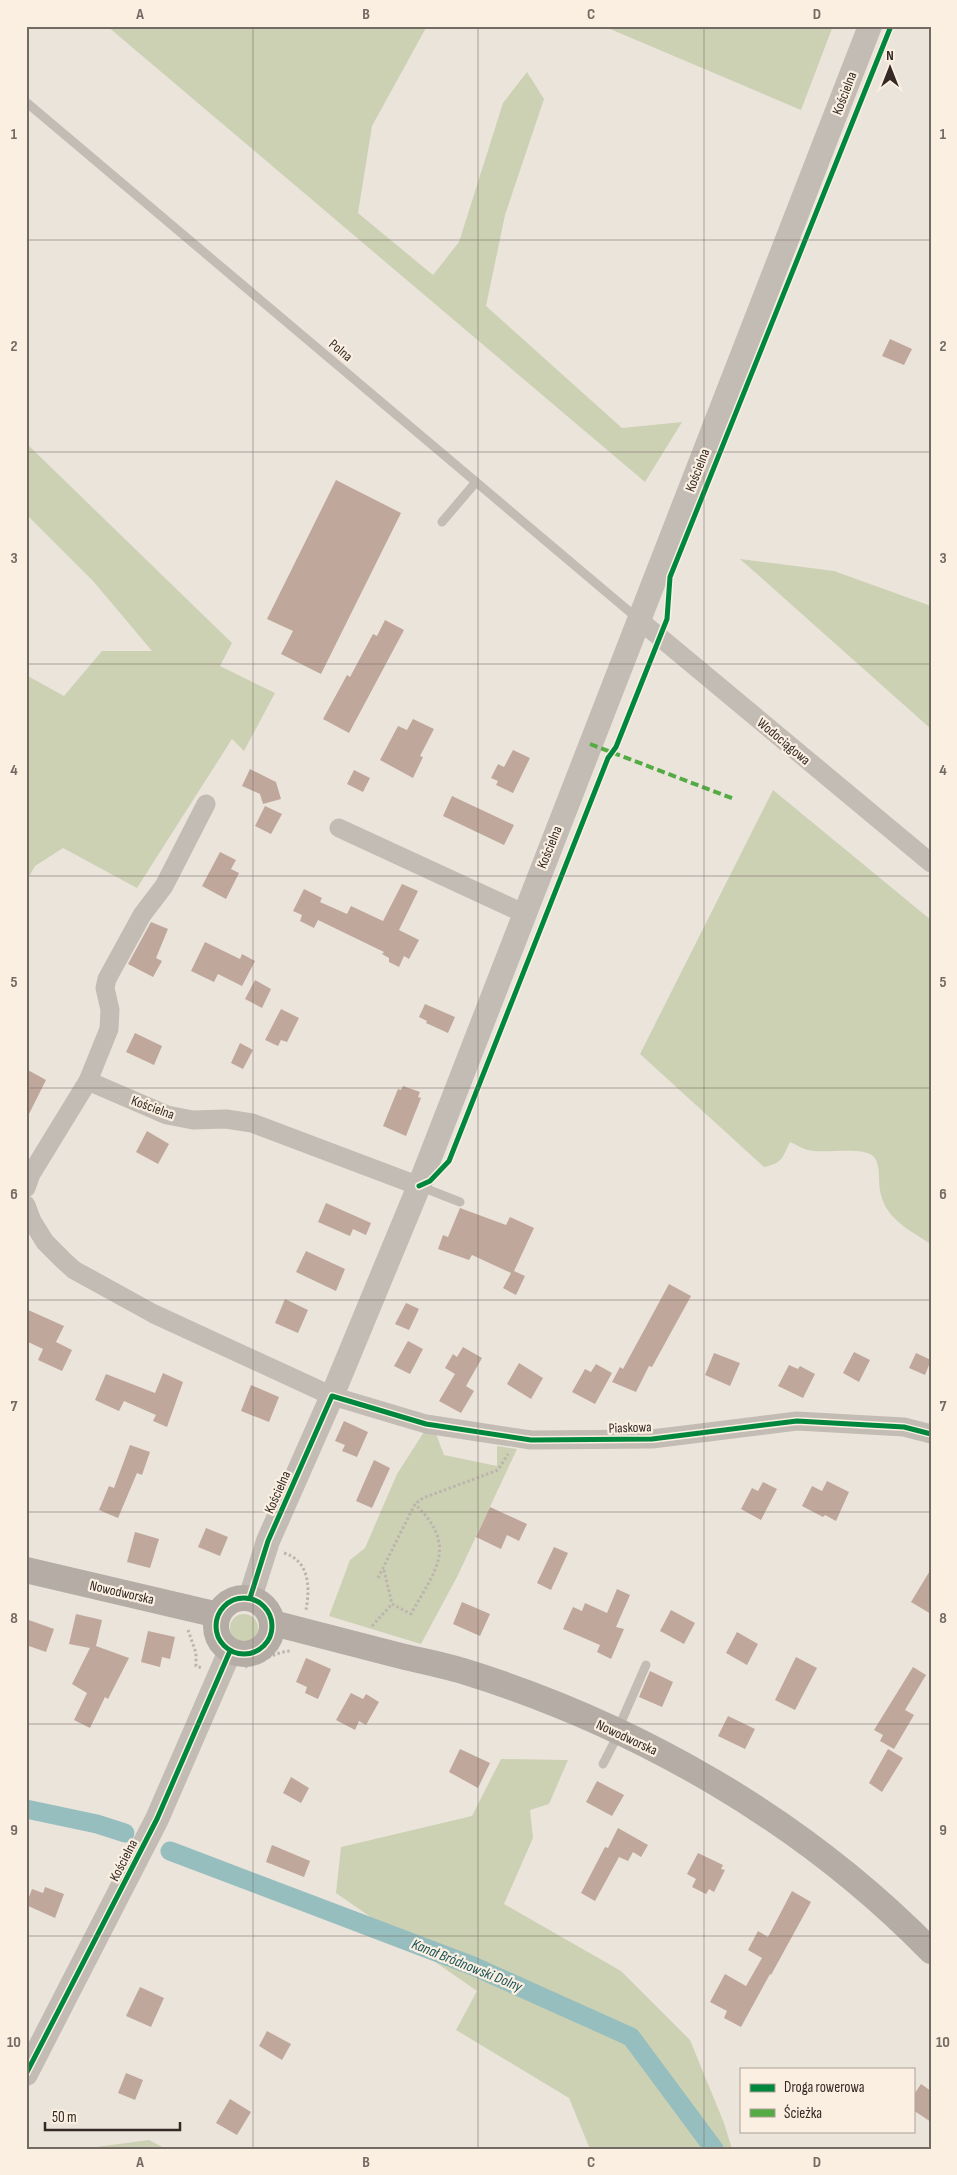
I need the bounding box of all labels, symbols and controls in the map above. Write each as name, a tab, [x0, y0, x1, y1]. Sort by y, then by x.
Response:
text: A	[135, 5, 144, 24]
text: B	[362, 5, 370, 24]
text: C	[587, 5, 595, 24]
text: D	[813, 5, 821, 24]
north arrow	[864, 42, 914, 92]
text: N	[886, 47, 894, 64]
street label: Kościelna	[829, 69, 860, 117]
text: 1	[11, 125, 18, 144]
text: 1	[940, 125, 947, 144]
street label: Polna	[325, 336, 356, 365]
text: 2	[10, 337, 18, 356]
text: 2	[939, 337, 947, 356]
street label: Kościelna	[682, 446, 713, 494]
text: 3	[10, 549, 18, 568]
text: 3	[939, 549, 947, 568]
street label: Wodociągowa	[754, 714, 814, 769]
text: 4	[10, 761, 18, 780]
text: 4	[939, 761, 947, 780]
street label: Kościelna	[533, 823, 566, 871]
text: 5	[10, 973, 18, 992]
text: 5	[939, 973, 947, 992]
street label: Kościelna	[129, 1092, 177, 1123]
text: 6	[10, 1185, 18, 1204]
text: 6	[939, 1185, 947, 1204]
text: 7	[11, 1397, 18, 1416]
text: 7	[940, 1397, 947, 1416]
street label: Piaskowa	[608, 1418, 652, 1437]
street label: Kościelna	[261, 1468, 294, 1516]
street label: Nowodworska	[88, 1577, 156, 1608]
text: 8	[10, 1609, 18, 1628]
text: 8	[939, 1609, 947, 1628]
street label: Nowodworska	[594, 1716, 660, 1759]
text: 9	[10, 1821, 18, 1840]
text: 9	[939, 1821, 947, 1840]
street label: Kościelna	[106, 1836, 141, 1884]
water label: Kanał Bródnowski Dolny	[409, 1935, 526, 1997]
text: 10	[7, 2033, 21, 2052]
text: 10	[936, 2033, 950, 2052]
legend	[740, 2068, 914, 2132]
text: Droga rowerowa	[784, 2078, 865, 2097]
scale bar	[45, 2100, 180, 2132]
text: Ścieżka	[784, 2104, 822, 2123]
text: 50 m	[52, 2108, 77, 2127]
text: A	[135, 2153, 144, 2172]
text: B	[362, 2153, 370, 2172]
text: C	[587, 2153, 595, 2172]
text: D	[813, 2153, 821, 2172]

